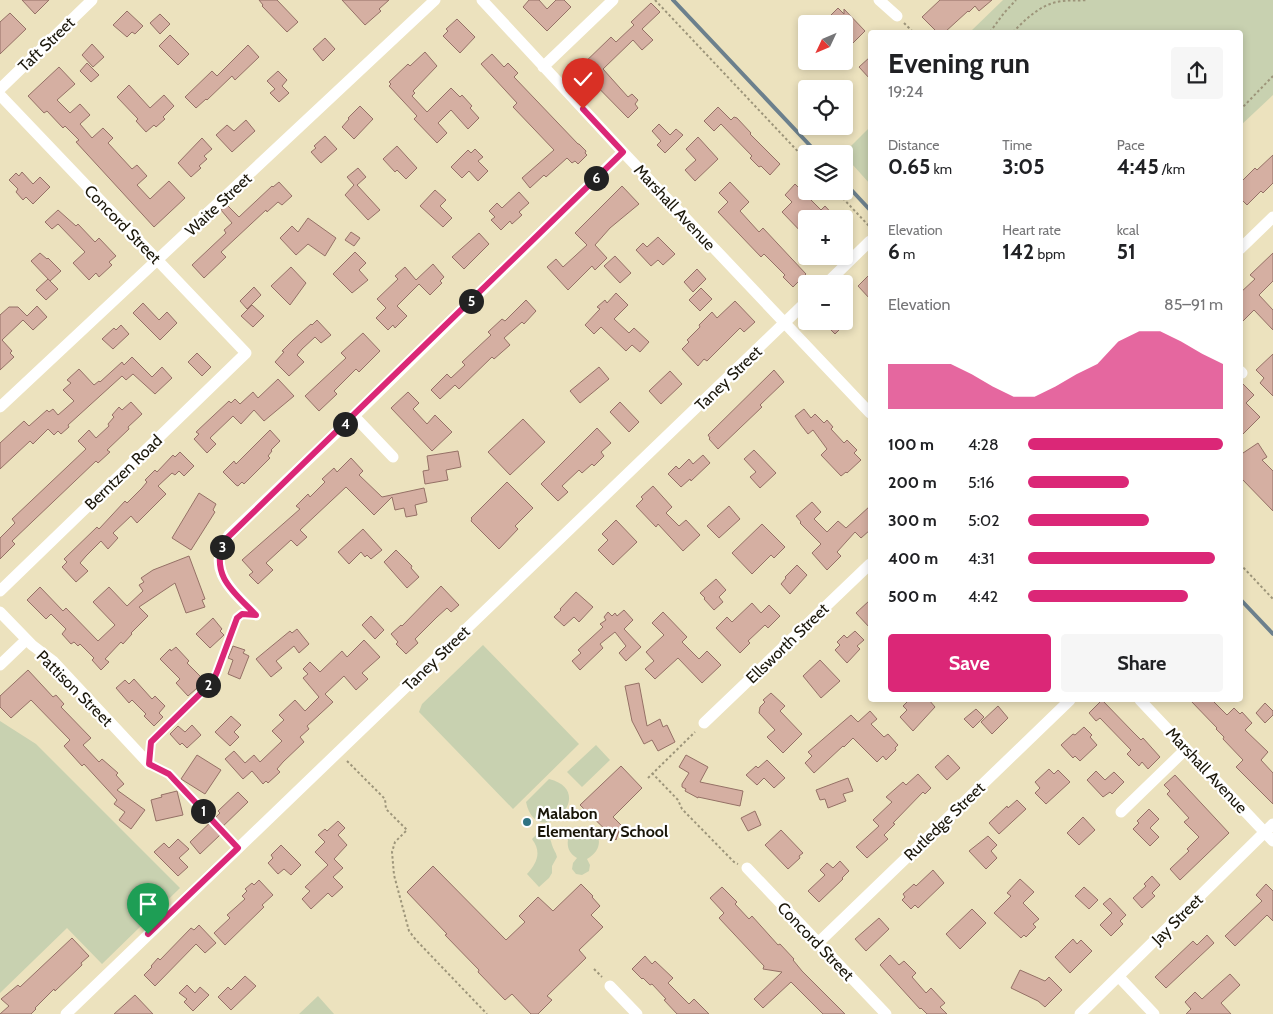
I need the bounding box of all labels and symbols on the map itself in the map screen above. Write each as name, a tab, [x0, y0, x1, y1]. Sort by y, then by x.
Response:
street label: Taft Street	[14, 13, 79, 76]
north arrow	[798, 15, 852, 70]
pin	[562, 58, 604, 109]
street label: Marshall Avenue	[630, 160, 719, 254]
pin: 6	[584, 166, 608, 190]
street label: Waite Street	[181, 168, 256, 240]
street label: Concord Street	[80, 181, 165, 268]
pin: 5	[458, 288, 484, 314]
street label: Taney Street	[691, 342, 766, 415]
pin: 4	[332, 412, 358, 436]
street label: Berntzen Road	[81, 431, 166, 514]
pin: 3	[210, 534, 234, 560]
street label: Ellsworth Street	[742, 599, 833, 687]
street label: Taney Street	[399, 622, 474, 695]
street label: Pattison Street	[33, 646, 117, 731]
pin: 2	[196, 672, 220, 698]
street label: Marshall Avenue	[1162, 723, 1251, 817]
street label: Rutledge Street	[900, 778, 989, 865]
pin: 1	[190, 798, 216, 824]
place label: Malabon Elementary School	[537, 804, 668, 841]
marker: Malabon Elementary School	[521, 816, 533, 828]
pin	[127, 883, 169, 934]
street label: Jay Street	[1147, 890, 1207, 949]
street label: Concord Street	[773, 898, 858, 985]

